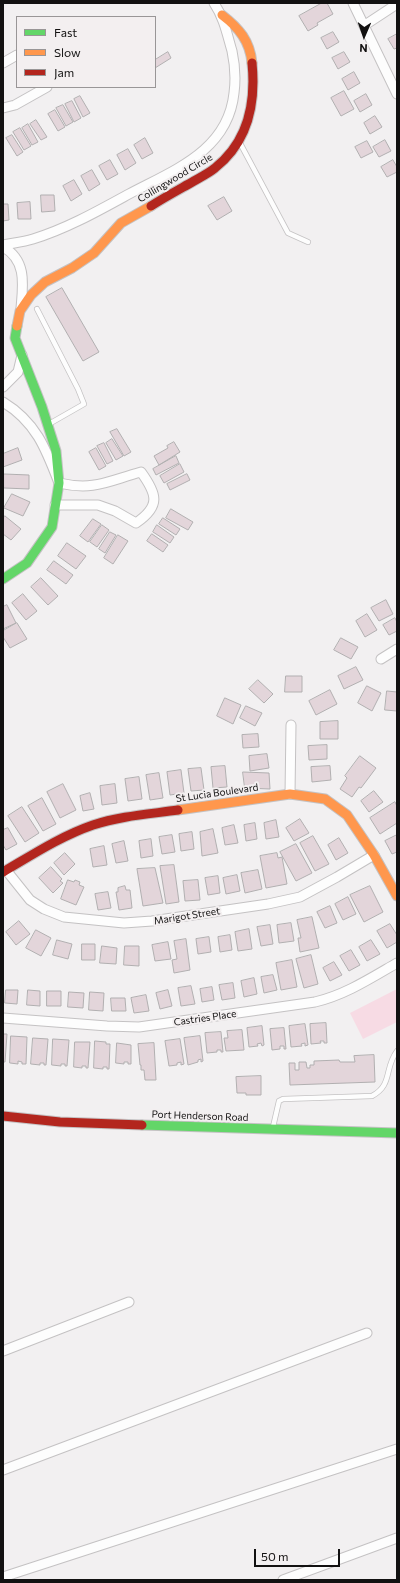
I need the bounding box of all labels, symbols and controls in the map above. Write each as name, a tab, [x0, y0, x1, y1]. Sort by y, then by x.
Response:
legend	[16, 16, 156, 88]
north arrow	[344, 16, 384, 56]
text: Fast	[54, 25, 77, 39]
text: N	[359, 42, 368, 55]
text: Slow	[54, 45, 81, 59]
text: Jam	[54, 65, 74, 79]
street label: Collingwood Circle	[135, 151, 215, 205]
street label: St Lucia Boulevard	[175, 781, 259, 805]
street label: Marigot Street	[153, 905, 221, 927]
street label: Castries Place	[173, 1008, 237, 1028]
street label: Port Henderson Road	[151, 1108, 249, 1124]
scale bar	[256, 1541, 342, 1567]
text: 50 m	[261, 1549, 289, 1563]

